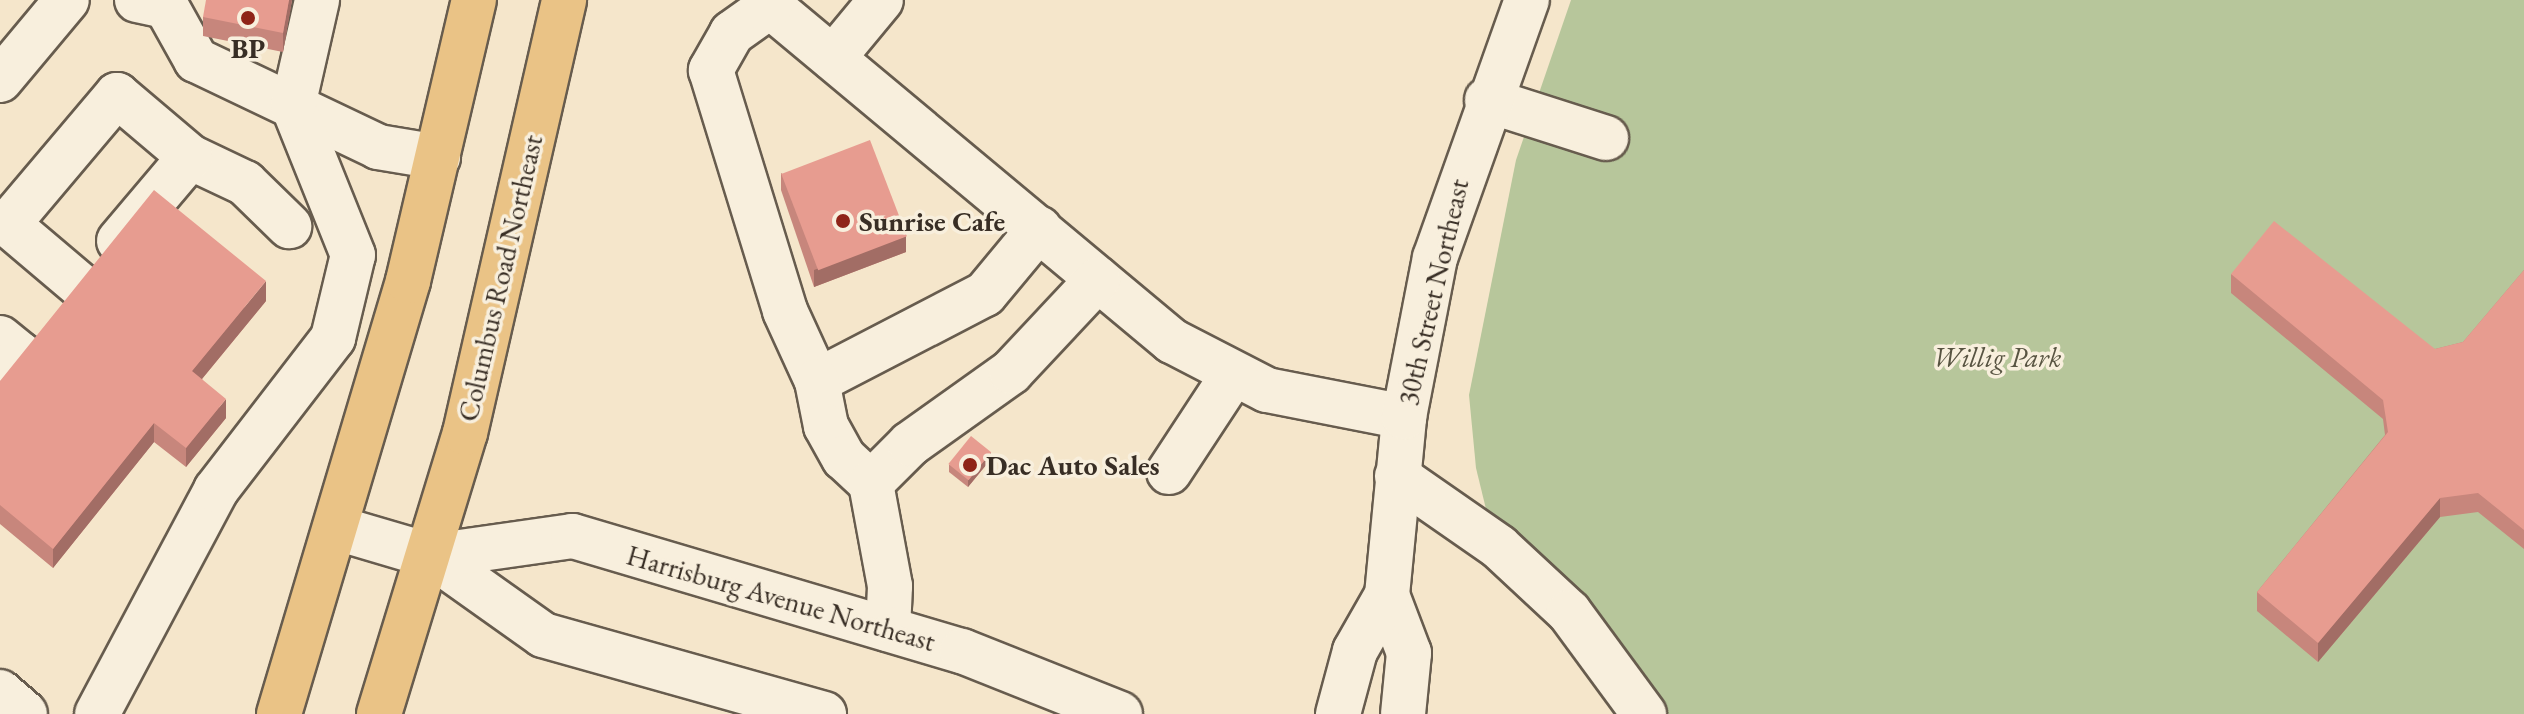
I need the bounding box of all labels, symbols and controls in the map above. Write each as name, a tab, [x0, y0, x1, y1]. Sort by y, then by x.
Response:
marker: BP	[239, 9, 257, 27]
place label: BP	[231, 31, 265, 65]
street label: Columbus Road Northeast	[451, 131, 549, 425]
street label: 30th Street Northeast	[1391, 176, 1475, 408]
place label: Sunrise Cafe	[859, 204, 1005, 238]
marker: Sunrise Cafe	[834, 212, 852, 230]
park label: Willig Park	[1933, 340, 2061, 374]
place label: Dac Auto Sales	[986, 448, 1160, 482]
marker: Dac Auto Sales	[961, 456, 979, 474]
street label: Harrisburg Avenue Northeast	[623, 538, 939, 658]

